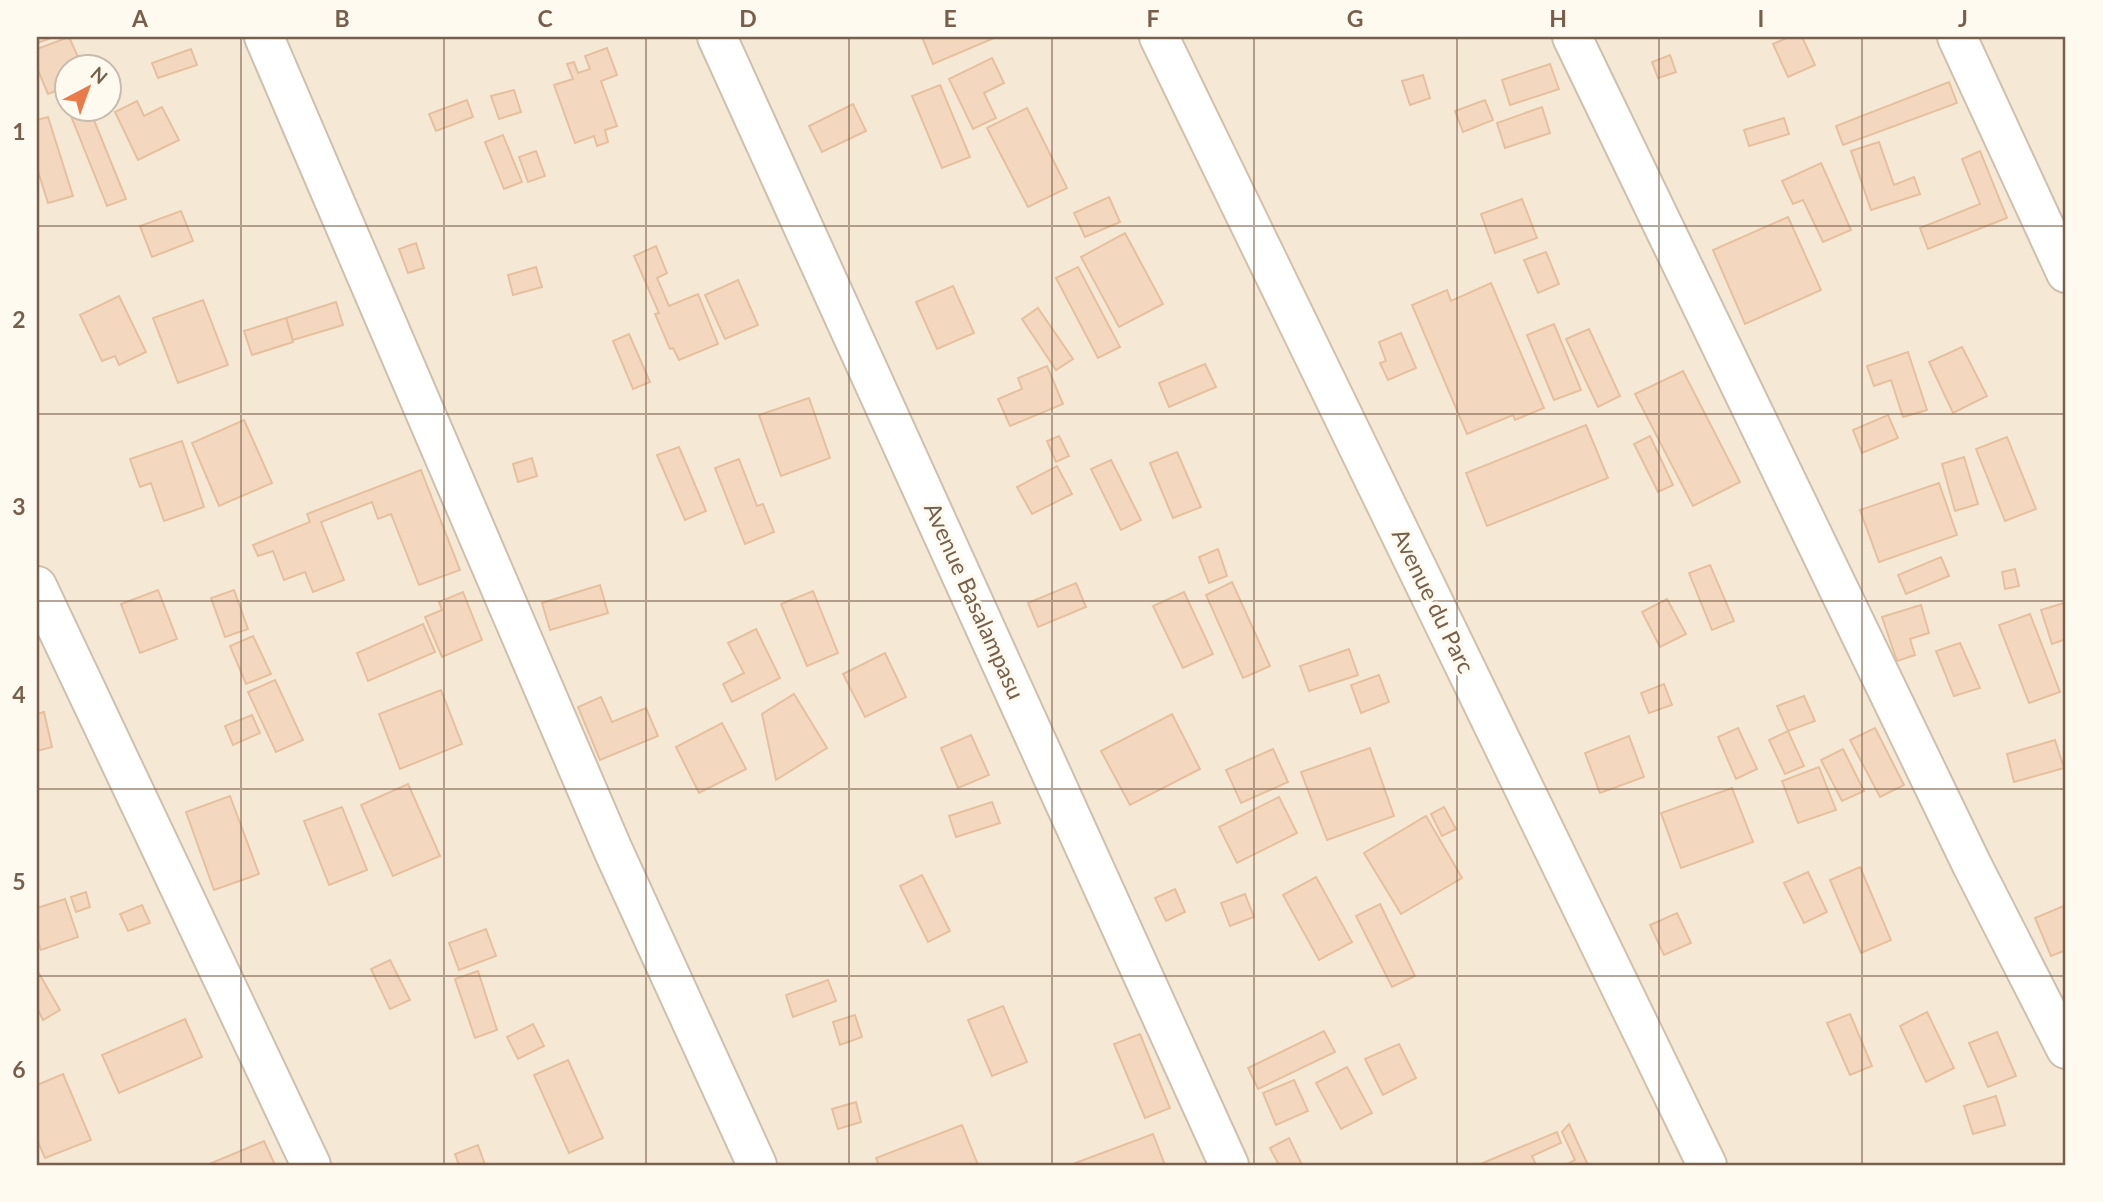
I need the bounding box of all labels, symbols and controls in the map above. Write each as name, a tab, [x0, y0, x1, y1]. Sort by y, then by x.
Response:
text: A	[131, 4, 149, 32]
text: B	[334, 4, 350, 32]
text: C	[537, 4, 553, 32]
text: D	[739, 4, 757, 32]
text: E	[943, 4, 957, 32]
text: F	[1146, 4, 1160, 32]
text: G	[1347, 4, 1363, 32]
text: H	[1549, 4, 1567, 32]
text: I	[1758, 4, 1764, 32]
text: J	[1958, 4, 1968, 32]
north arrow	[52, 52, 122, 122]
text: N	[86, 61, 113, 88]
text: 1	[12, 117, 26, 145]
text: 2	[12, 305, 26, 333]
text: 3	[12, 492, 26, 520]
street label: Avenue Basalampasu	[919, 498, 1031, 703]
street label: Avenue du Parc	[1387, 524, 1481, 677]
text: 4	[12, 680, 26, 708]
text: 5	[12, 867, 26, 895]
text: 6	[12, 1055, 26, 1083]

